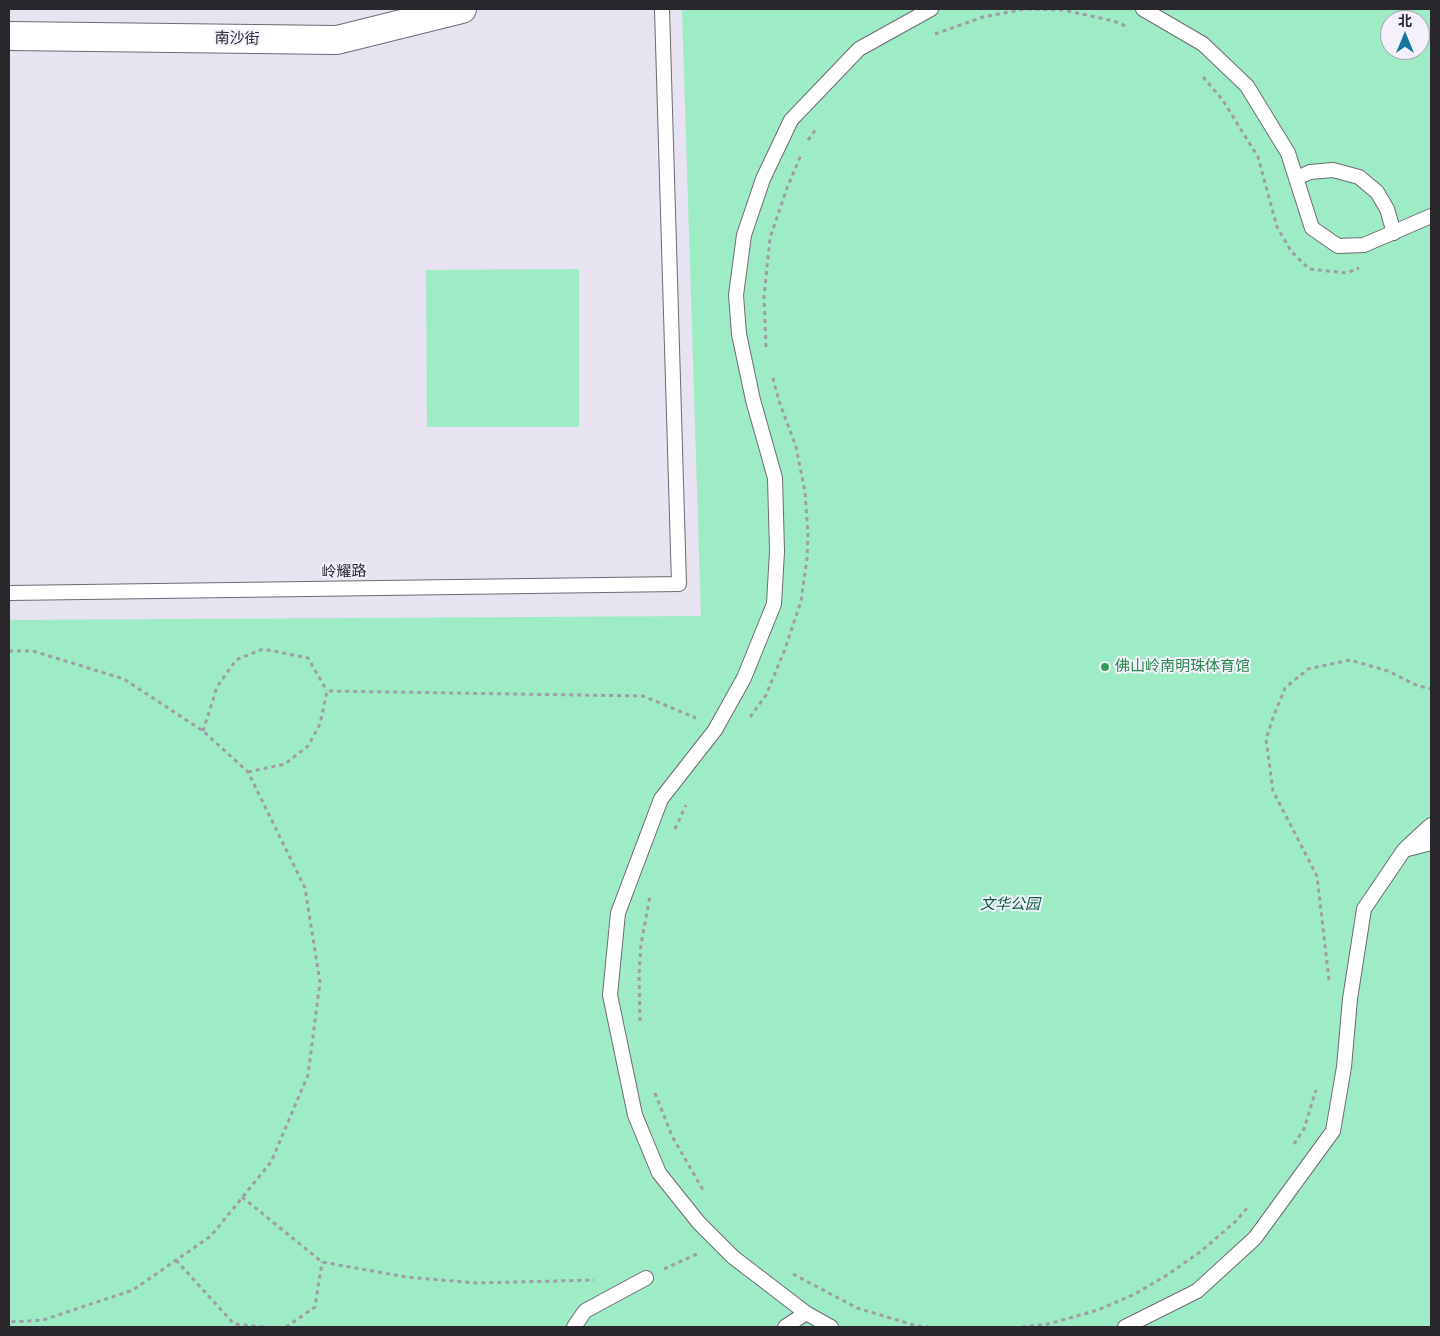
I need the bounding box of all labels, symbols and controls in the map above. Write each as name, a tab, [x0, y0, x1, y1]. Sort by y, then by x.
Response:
north arrow	[1380, 10, 1430, 60]
text: 北	[1398, 12, 1412, 30]
street label: 南沙街	[214, 30, 260, 48]
street label: 岭耀路	[321, 563, 367, 581]
place label: 佛山岭南明珠体育馆	[1115, 658, 1250, 676]
marker: 佛山岭南明珠体育馆	[1099, 661, 1111, 673]
park label: 文华公园	[980, 896, 1040, 914]

